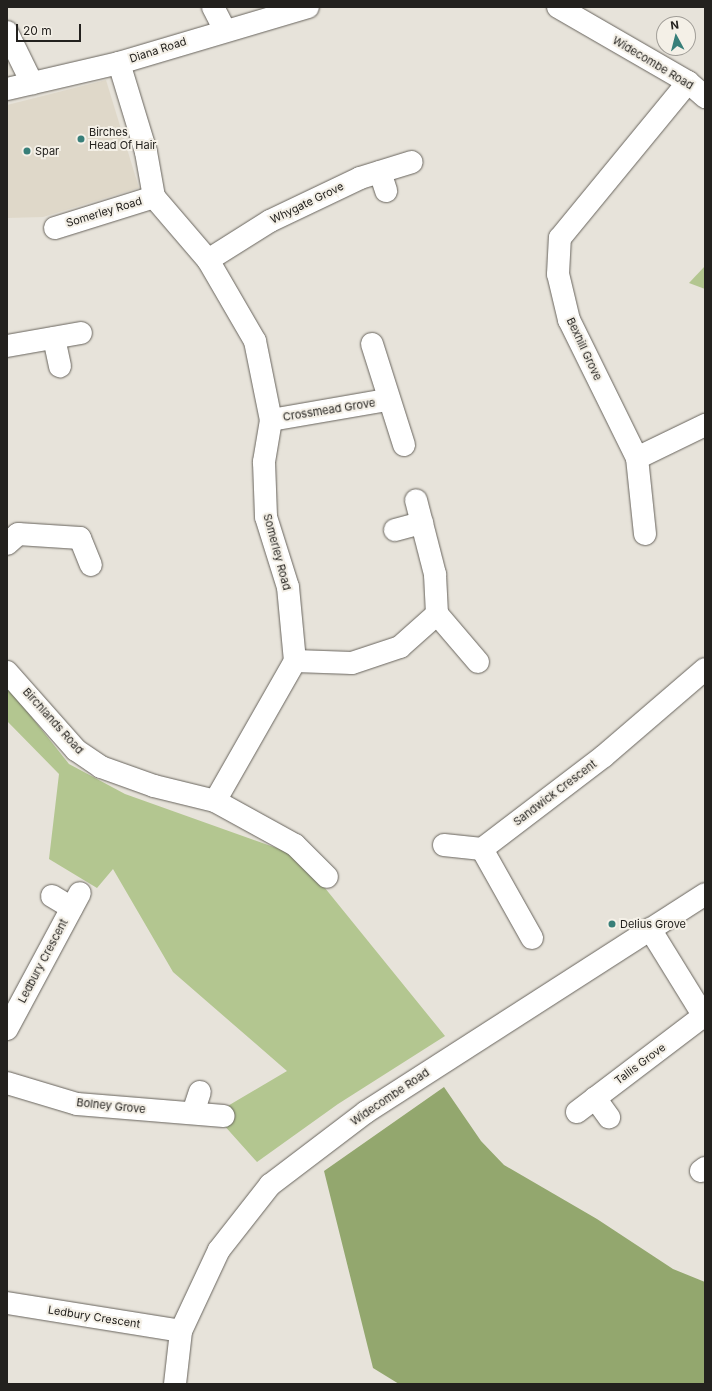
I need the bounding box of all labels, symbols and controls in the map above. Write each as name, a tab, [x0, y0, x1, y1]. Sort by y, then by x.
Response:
scale bar	[18, 16, 83, 42]
north arrow	[656, 16, 696, 56]
text: N	[670, 18, 680, 33]
text: 20 m	[23, 23, 52, 38]
street label: Widecombe Road	[610, 34, 696, 92]
street label: Diana Road	[128, 35, 188, 65]
place label: Birches Head Of Hair	[89, 126, 156, 152]
marker: Birches Head Of Hair	[76, 134, 86, 144]
place label: Spar	[35, 144, 59, 158]
marker: Spar	[22, 146, 32, 156]
street label: Whygate Grove	[268, 180, 346, 226]
street label: Somerley Road	[64, 194, 144, 230]
street label: Bexhill Grove	[564, 315, 604, 383]
street label: Crossmead Grove	[282, 396, 376, 424]
street label: Somerley Road	[260, 512, 294, 592]
street label: Birchlands Road	[20, 685, 86, 757]
street label: Sandwick Crescent	[511, 757, 599, 829]
street label: Ledbury Crescent	[15, 917, 71, 1005]
place label: Delius Grove	[620, 917, 686, 931]
marker: Delius Grove	[607, 919, 617, 929]
street label: Tallis Grove	[612, 1041, 668, 1087]
street label: Widecombe Road	[348, 1066, 432, 1128]
street label: Bolney Grove	[76, 1096, 146, 1116]
street label: Ledbury Crescent	[47, 1303, 141, 1331]

